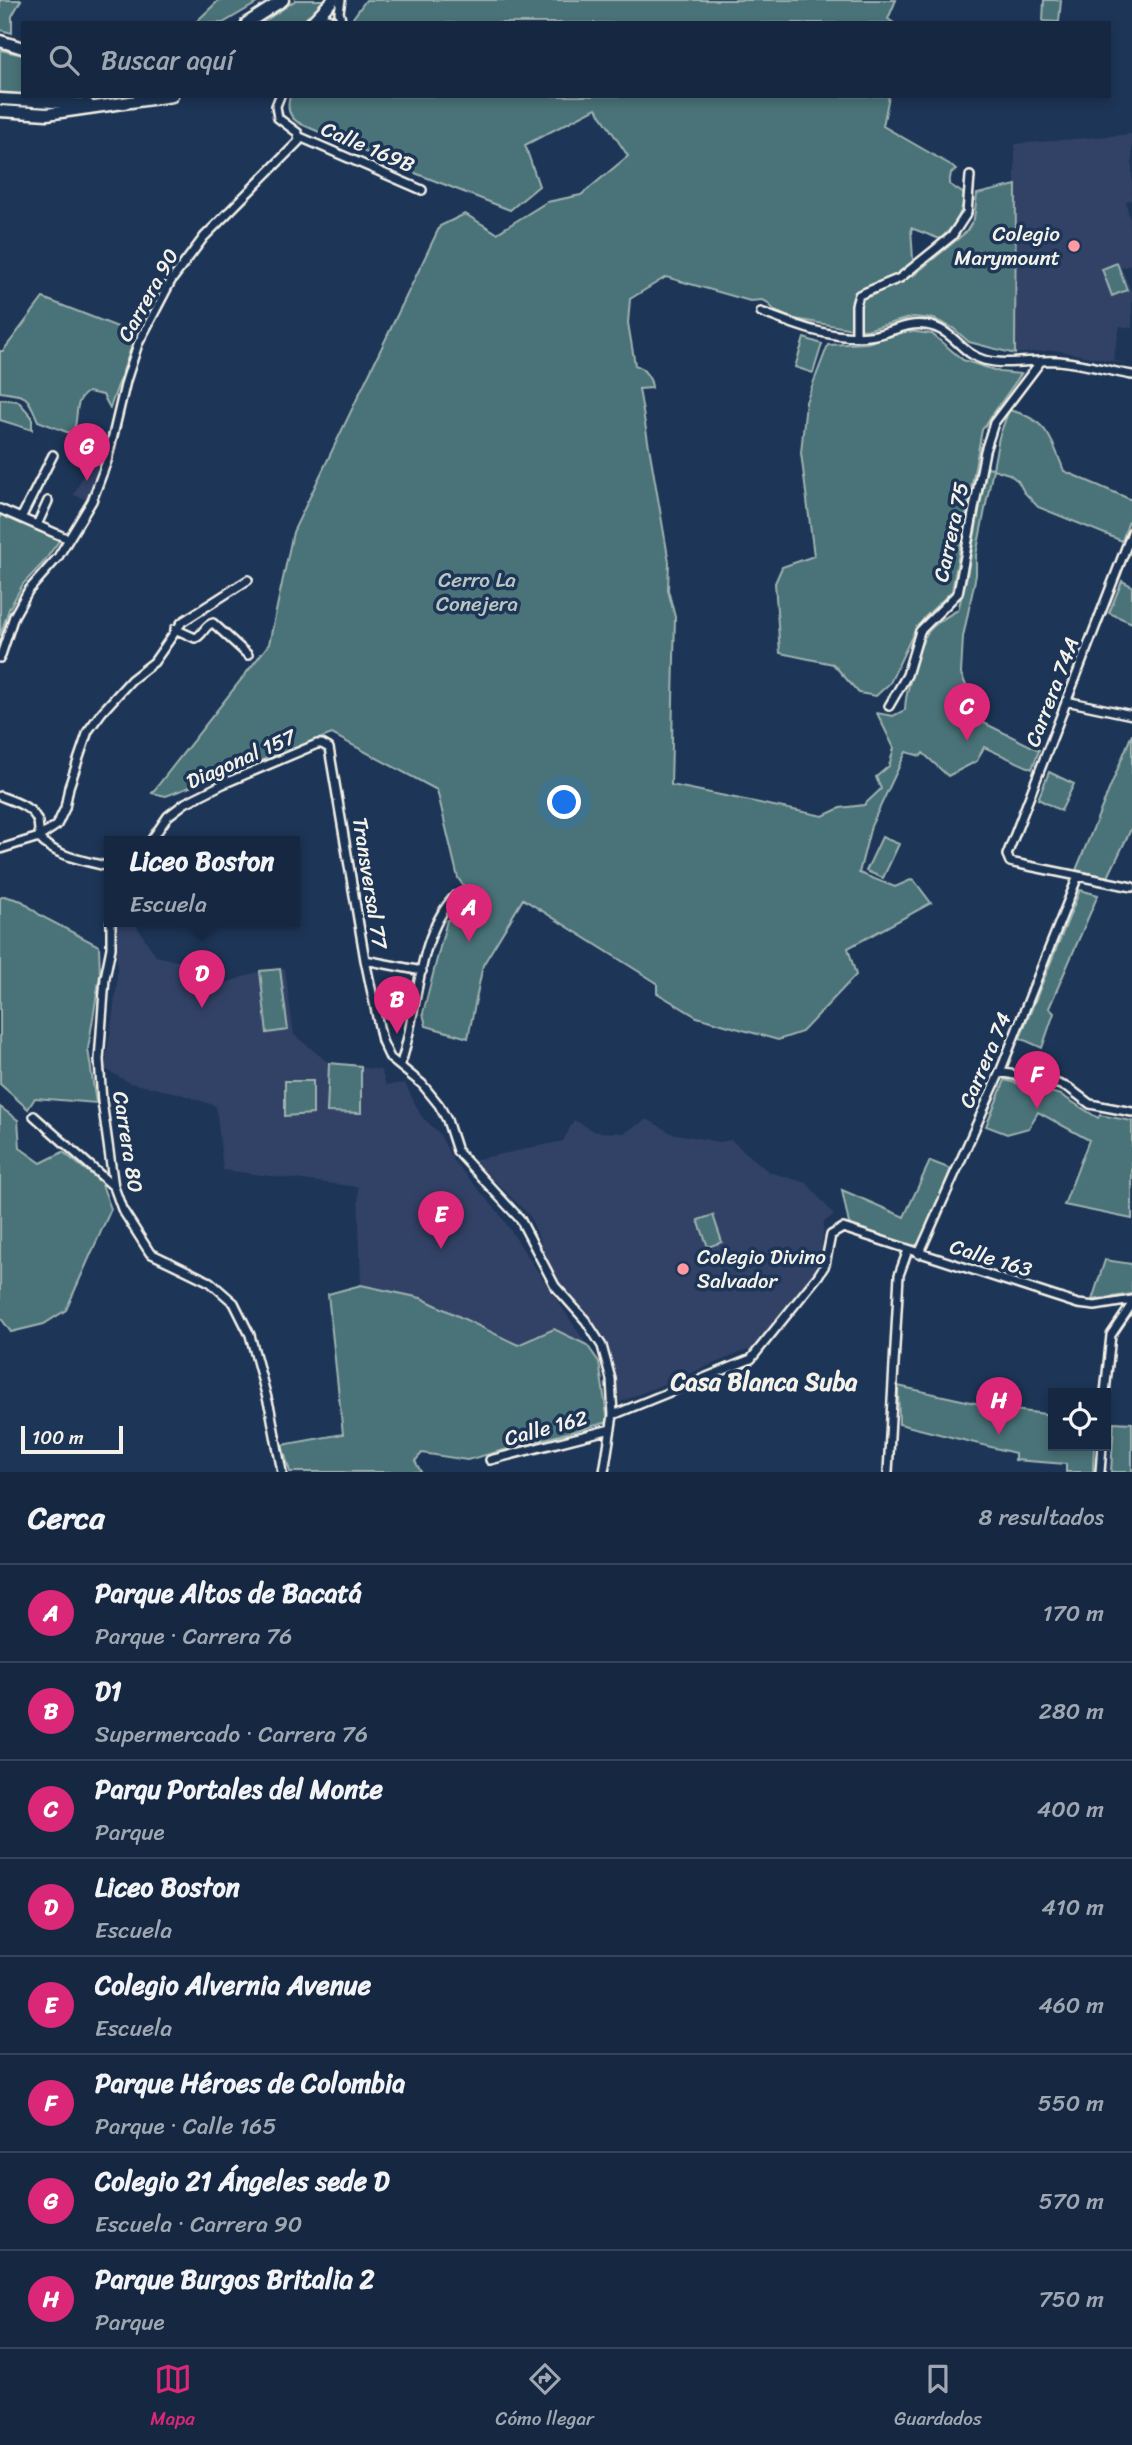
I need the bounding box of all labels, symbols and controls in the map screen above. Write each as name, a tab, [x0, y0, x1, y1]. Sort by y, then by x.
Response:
search box	[21, 21, 1111, 98]
text: Buscar aquí	[101, 37, 234, 83]
icon: search	[45, 41, 83, 79]
street label: Calle 169B	[315, 110, 421, 184]
place label: Colegio Marymount	[954, 215, 1060, 277]
marker: Colegio Marymount	[1066, 238, 1082, 254]
street label: Carrera 90	[107, 241, 189, 349]
pin: G	[64, 423, 110, 481]
street label: Carrera 75	[922, 478, 980, 585]
park label: Cerro La Conejera	[436, 561, 518, 623]
street label: Carrera 74A	[1014, 631, 1090, 753]
pin: C	[944, 683, 990, 741]
street label: Diagonal 157	[180, 717, 304, 800]
your location	[547, 785, 581, 819]
street label: Transversal 77	[341, 815, 399, 953]
popup	[104, 836, 300, 927]
text: Liceo Boston	[130, 838, 274, 884]
text: Escuela	[130, 884, 207, 925]
pin: A	[446, 884, 492, 942]
pin: D	[179, 950, 225, 1008]
pin: B	[374, 976, 420, 1034]
street label: Carrera 74	[948, 1006, 1022, 1114]
pin: F	[1014, 1051, 1060, 1109]
street label: Carrera 80	[101, 1089, 155, 1195]
pin: E	[418, 1191, 464, 1249]
street label: Calle 163	[945, 1228, 1037, 1289]
place label: Colegio Divino Salvador	[697, 1238, 826, 1300]
marker: Colegio Divino Salvador	[675, 1261, 691, 1277]
district label: Casa Blanca Suba	[670, 1361, 858, 1403]
pin: H	[976, 1377, 1022, 1435]
map controls	[1048, 1388, 1111, 1451]
button: locate	[1048, 1388, 1111, 1451]
street label: Calle 162	[500, 1399, 592, 1457]
text: 100 m	[32, 1421, 84, 1454]
scale bar	[21, 1423, 122, 1455]
text: Cerca	[28, 1491, 104, 1545]
text: 8 resultados	[979, 1497, 1104, 1538]
text: Parque Altos de Bacatá	[95, 1570, 362, 1616]
text: A	[43, 1593, 59, 1634]
text: 170 m	[1043, 1593, 1104, 1634]
text: Parque · Carrera 76	[95, 1616, 292, 1657]
text: D1	[95, 1668, 122, 1714]
text: B	[44, 1691, 58, 1732]
text: 280 m	[1039, 1691, 1104, 1732]
text: Supermercado · Carrera 76	[95, 1714, 368, 1755]
text: Parqu Portales del Monte	[95, 1766, 383, 1812]
text: C	[44, 1789, 58, 1830]
text: 400 m	[1037, 1789, 1104, 1830]
text: Parque	[95, 1812, 165, 1853]
text: Liceo Boston	[95, 1864, 240, 1910]
text: D	[44, 1887, 58, 1928]
text: 410 m	[1042, 1887, 1104, 1928]
text: Escuela	[95, 1910, 172, 1951]
text: Colegio Alvernia Avenue	[95, 1962, 371, 2008]
text: E	[45, 1985, 57, 2026]
text: 460 m	[1038, 1985, 1104, 2026]
text: Escuela	[95, 2008, 172, 2049]
text: Parque Héroes de Colombia	[95, 2060, 405, 2106]
text: F	[45, 2083, 57, 2124]
text: 550 m	[1038, 2083, 1104, 2124]
text: Parque · Calle 165	[95, 2106, 276, 2147]
text: Colegio 21 Ángeles sede D	[95, 2158, 389, 2204]
text: G	[44, 2181, 58, 2222]
text: 570 m	[1039, 2181, 1104, 2222]
text: Escuela · Carrera 90	[95, 2204, 302, 2245]
text: Parque Burgos Britalia 2	[95, 2256, 375, 2302]
text: H	[43, 2279, 59, 2320]
text: 750 m	[1039, 2279, 1104, 2320]
text: Parque	[95, 2302, 165, 2343]
tab: Mapa	[150, 2360, 195, 2435]
tab: Cómo llegar	[496, 2360, 594, 2435]
tab: Guardados	[894, 2360, 982, 2435]

